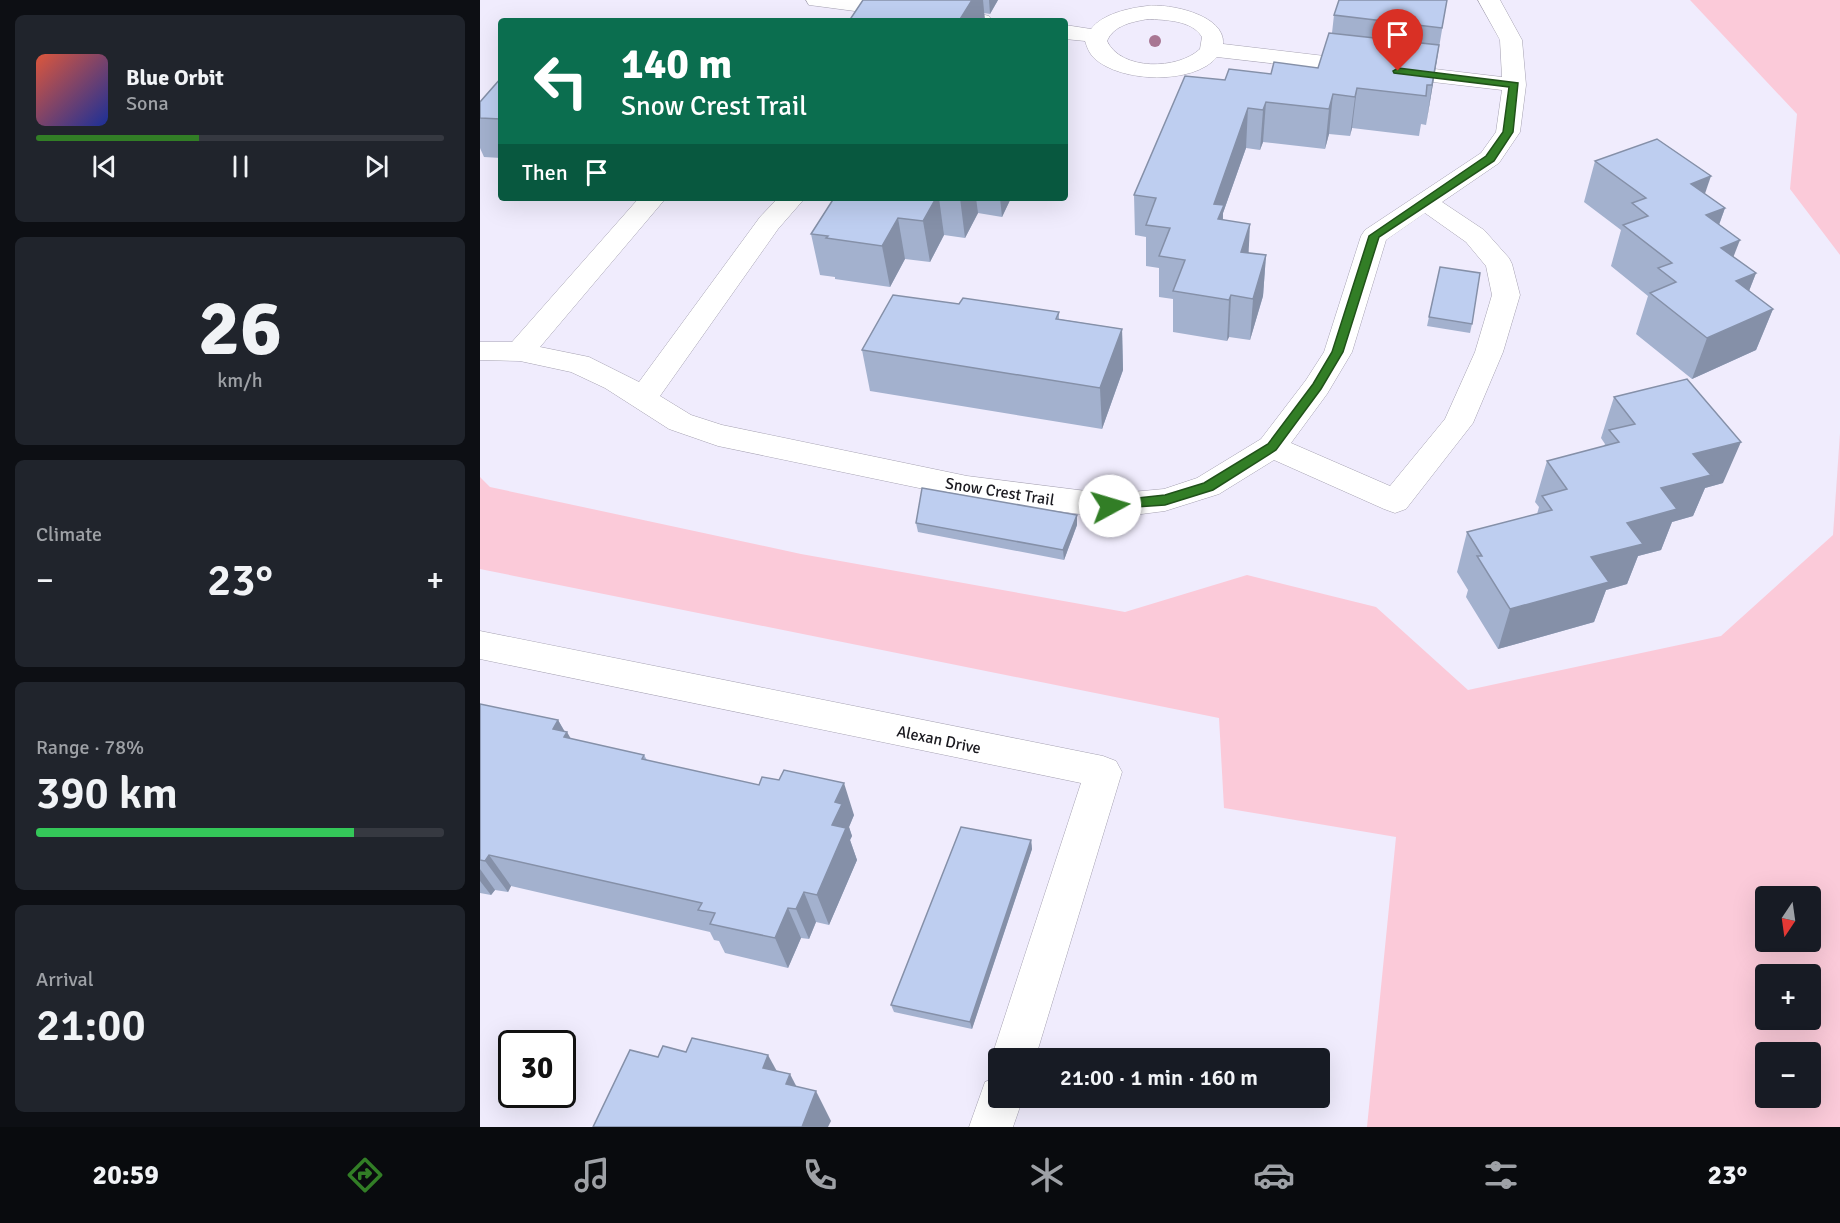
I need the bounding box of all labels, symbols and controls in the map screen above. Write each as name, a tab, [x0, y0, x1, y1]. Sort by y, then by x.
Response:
pin	[1372, 9, 1423, 71]
icon: arrive	[1381, 18, 1414, 51]
text: 140 m	[621, 39, 732, 90]
icon: left	[522, 42, 600, 120]
text: Blue Orbit	[126, 64, 224, 91]
text: Snow Crest Trail	[621, 90, 807, 123]
text: Sona	[126, 91, 169, 116]
icon: previous	[88, 150, 121, 183]
icon: pause	[224, 150, 257, 183]
icon: next	[360, 150, 393, 183]
icon: arrive	[580, 156, 613, 189]
text: Then	[522, 159, 568, 186]
text: 26	[198, 281, 282, 377]
text: km/h	[217, 368, 263, 393]
street label: Snow Crest Trail	[944, 473, 1056, 511]
position arrow	[1078, 474, 1142, 538]
text: Climate	[36, 522, 102, 547]
text: 23°	[207, 553, 273, 608]
text: −	[36, 560, 54, 601]
text: +	[426, 560, 444, 601]
street label: Alexan Drive	[895, 721, 983, 759]
text: Range · 78%	[36, 735, 144, 760]
text: 390 km	[36, 766, 178, 821]
north arrow	[1755, 886, 1821, 952]
map controls	[1755, 886, 1821, 1108]
button: +	[1755, 964, 1821, 1030]
text: Arrival	[36, 967, 94, 992]
text: 21:00	[36, 998, 146, 1053]
speed limit sign: 30	[498, 1030, 576, 1108]
button: −	[1755, 1042, 1821, 1108]
text: 21:00 · 1 min · 160 m	[1060, 1064, 1258, 1091]
icon: directions	[344, 1154, 386, 1196]
icon: music	[571, 1154, 613, 1196]
icon: phone	[799, 1154, 841, 1196]
icon: climate	[1026, 1154, 1068, 1196]
icon: car	[1253, 1154, 1295, 1196]
icon: filters	[1480, 1154, 1522, 1196]
text: 20:59	[93, 1159, 159, 1192]
text: 23°	[1707, 1159, 1747, 1192]

